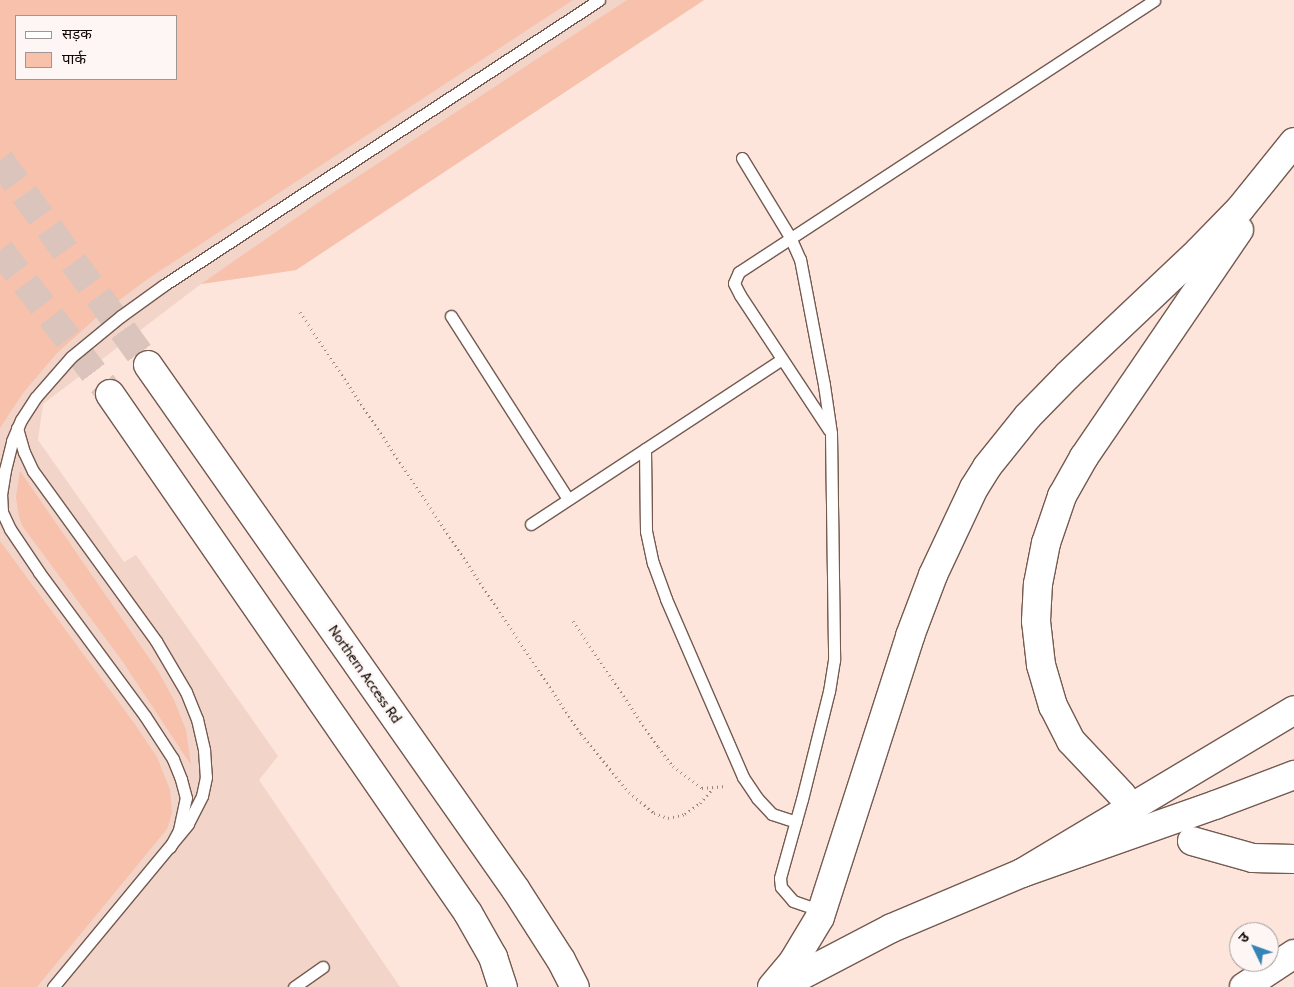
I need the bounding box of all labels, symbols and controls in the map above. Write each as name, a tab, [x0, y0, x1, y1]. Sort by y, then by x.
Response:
legend	[15, 15, 178, 80]
text: सड़क	[62, 25, 92, 43]
text: पार्क	[62, 50, 86, 68]
street label: Northern Access Rd	[325, 622, 405, 726]
north arrow	[1229, 922, 1279, 972]
text: उ	[1234, 929, 1253, 947]

